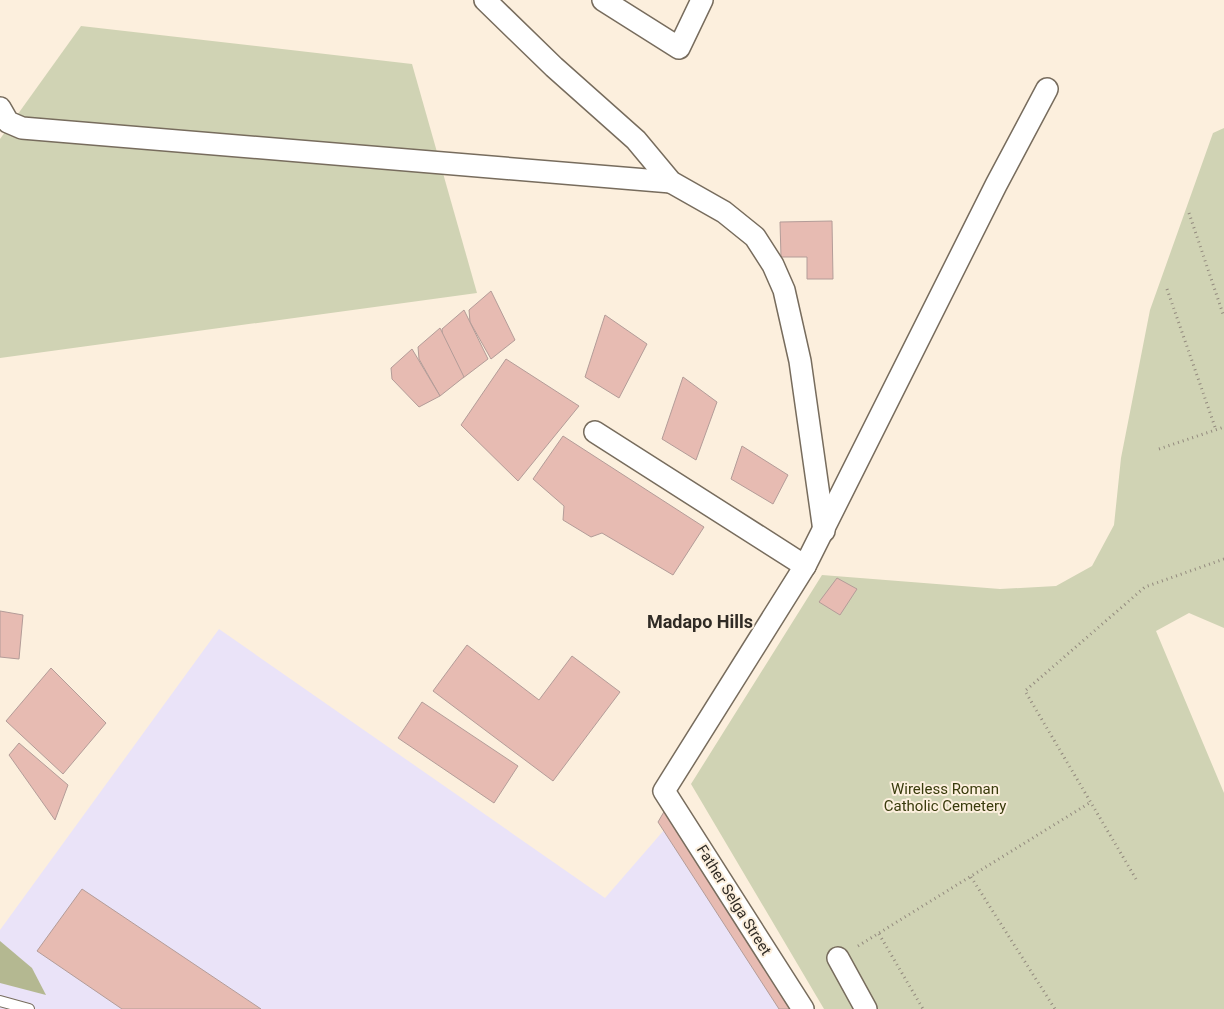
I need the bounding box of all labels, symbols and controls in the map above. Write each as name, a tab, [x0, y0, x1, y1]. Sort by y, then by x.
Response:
district label: Madapo Hills	[647, 611, 753, 632]
park label: Wireless Roman Catholic Cemetery	[884, 780, 1006, 815]
street label: Father Selga Street	[693, 842, 775, 958]

